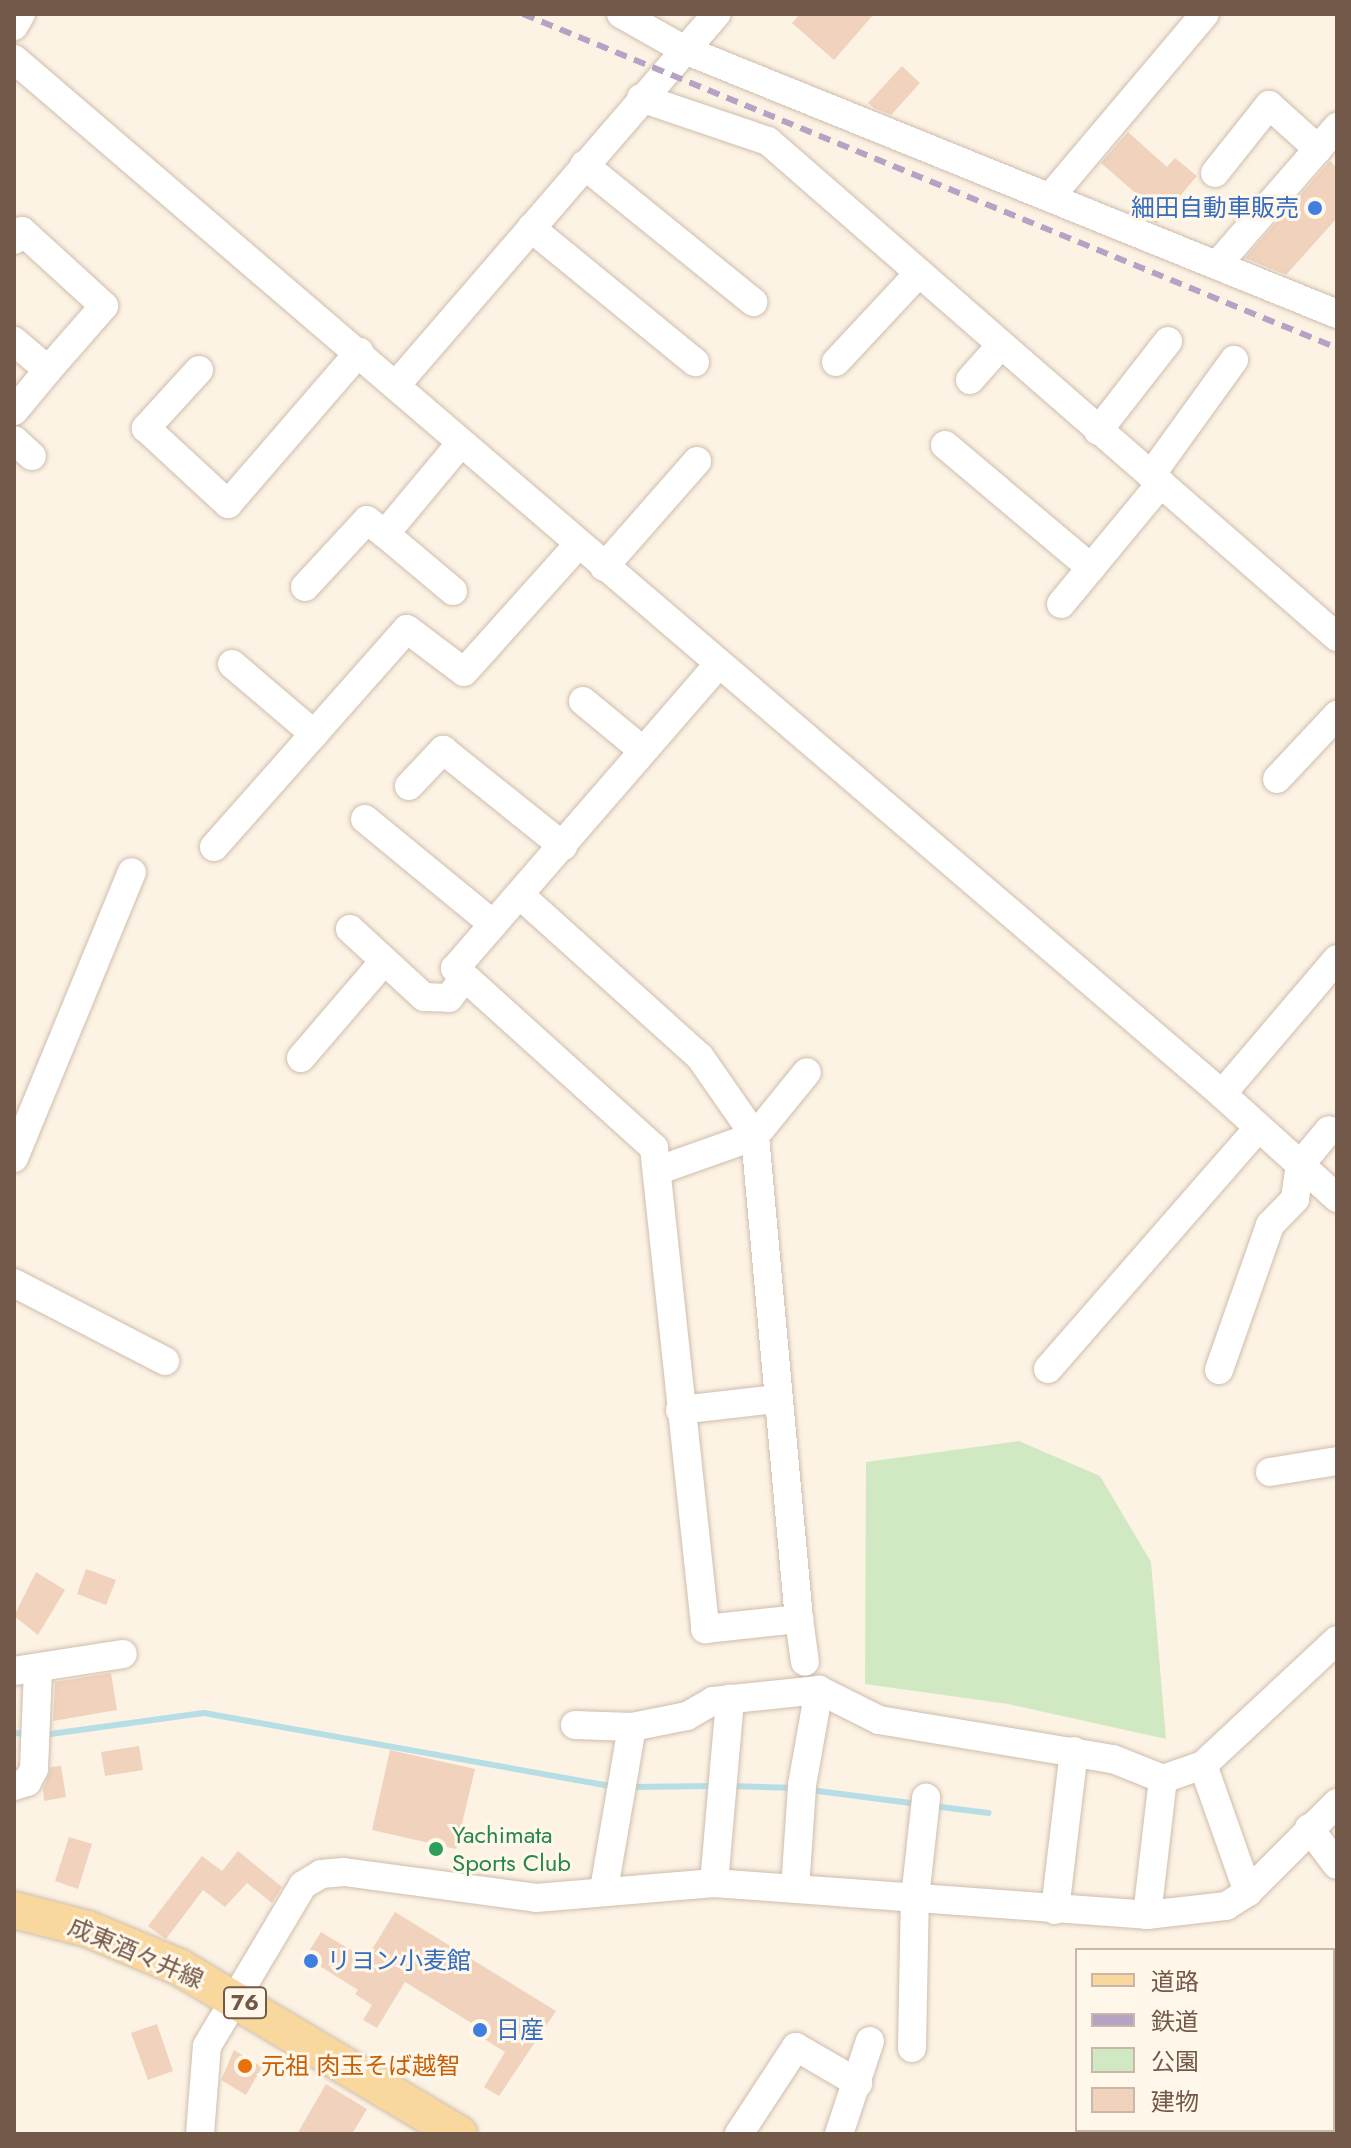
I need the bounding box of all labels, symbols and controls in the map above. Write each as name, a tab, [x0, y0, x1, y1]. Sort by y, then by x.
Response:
place label: 細田自動車販売	[1131, 194, 1299, 222]
marker: 細田自動車販売	[1306, 199, 1324, 217]
place label: Yachimata Sports Club	[452, 1821, 571, 1877]
marker: Yachimata Sports Club	[427, 1840, 445, 1858]
street label: 成東酒々井線	[64, 1912, 208, 1994]
place label: リヨン小麦館	[327, 1947, 471, 1975]
legend	[1075, 1948, 1335, 2132]
marker: リヨン小麦館	[302, 1952, 320, 1970]
text: 道路	[1151, 1964, 1199, 1999]
road number: 76	[223, 1985, 267, 2021]
text: 鉄道	[1151, 2004, 1199, 2039]
place label: 日産	[496, 2016, 544, 2044]
marker: 日産	[471, 2021, 489, 2039]
text: 公園	[1151, 2044, 1199, 2079]
place label: 元祖 肉玉そば越智	[261, 2052, 460, 2080]
marker: 元祖 肉玉そば越智	[236, 2057, 254, 2075]
text: 建物	[1151, 2084, 1199, 2119]

